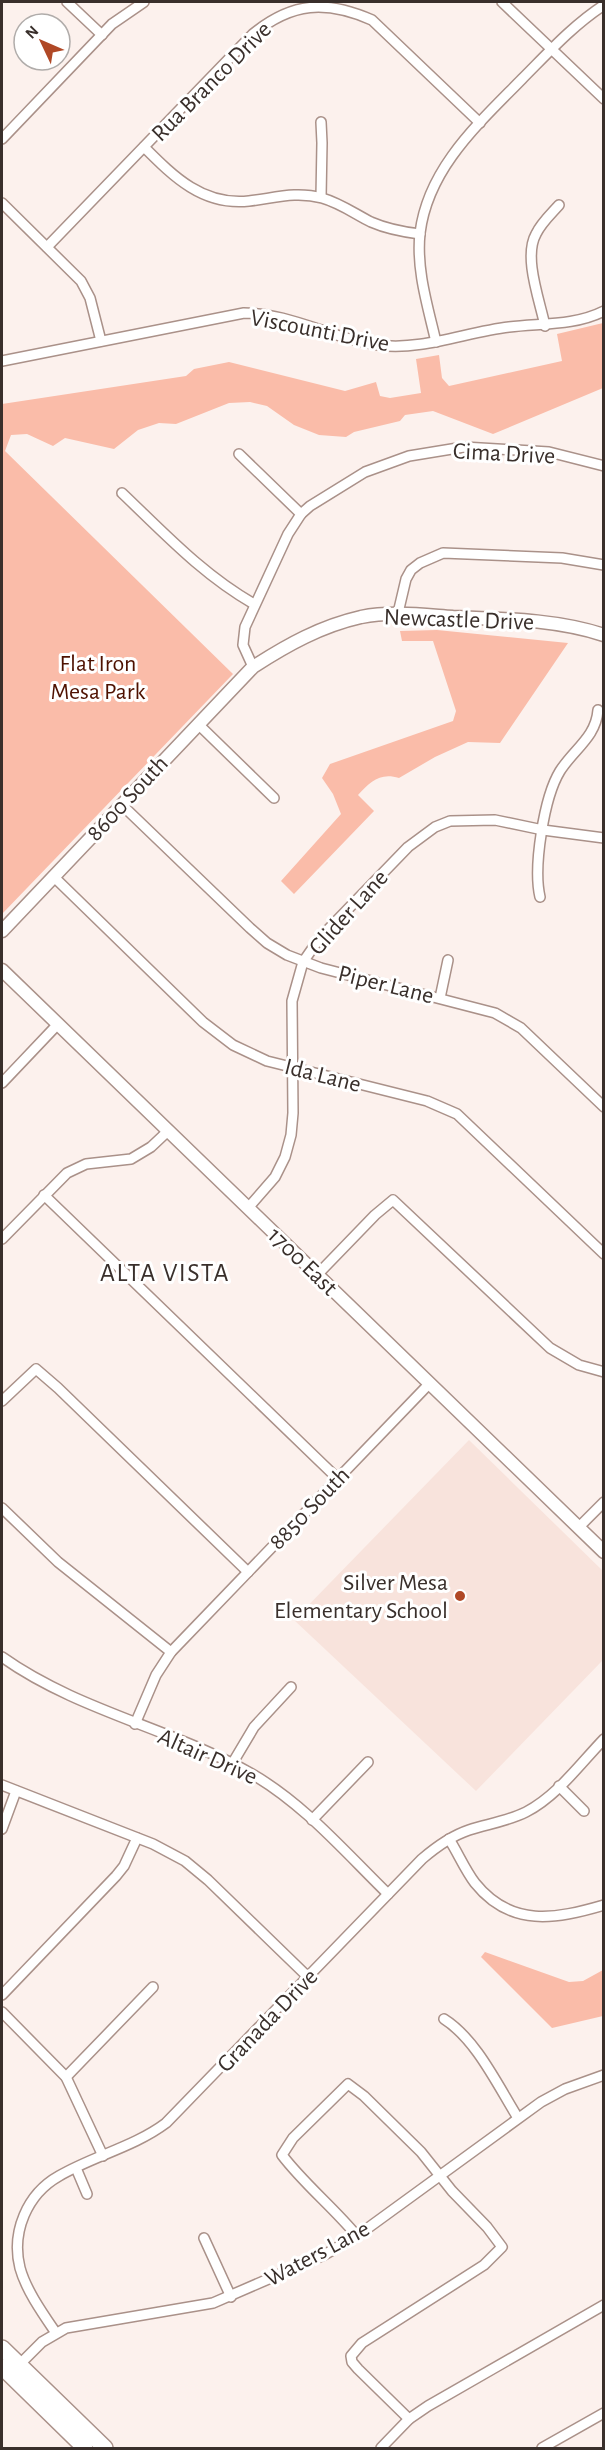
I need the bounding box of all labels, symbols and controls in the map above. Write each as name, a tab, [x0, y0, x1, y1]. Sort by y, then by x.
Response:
north arrow	[12, 12, 72, 72]
street label: Rua Branco Drive	[147, 17, 276, 146]
text: N	[22, 23, 42, 42]
street label: Viscounti Drive	[248, 306, 391, 356]
street label: Cima Drive	[452, 439, 556, 469]
street label: Newcastle Drive	[383, 605, 534, 635]
park label: Flat Iron Mesa Park	[51, 652, 145, 704]
street label: 8600 South	[82, 751, 173, 846]
street label: Glider Lane	[305, 865, 393, 960]
street label: Piper Lane	[336, 962, 436, 1008]
street label: Ida Lane	[282, 1055, 363, 1097]
street label: 1700 East	[263, 1223, 342, 1301]
district label: ALTA VISTA	[100, 1260, 230, 1286]
street label: 8850 South	[265, 1463, 355, 1555]
place label: Silver Mesa Elementary School	[274, 1571, 448, 1623]
marker: Silver Mesa Elementary School	[453, 1589, 467, 1603]
street label: Altair Drive	[154, 1724, 261, 1789]
street label: Granada Drive	[213, 1964, 323, 2077]
street label: Waters Lane	[261, 2216, 374, 2291]

